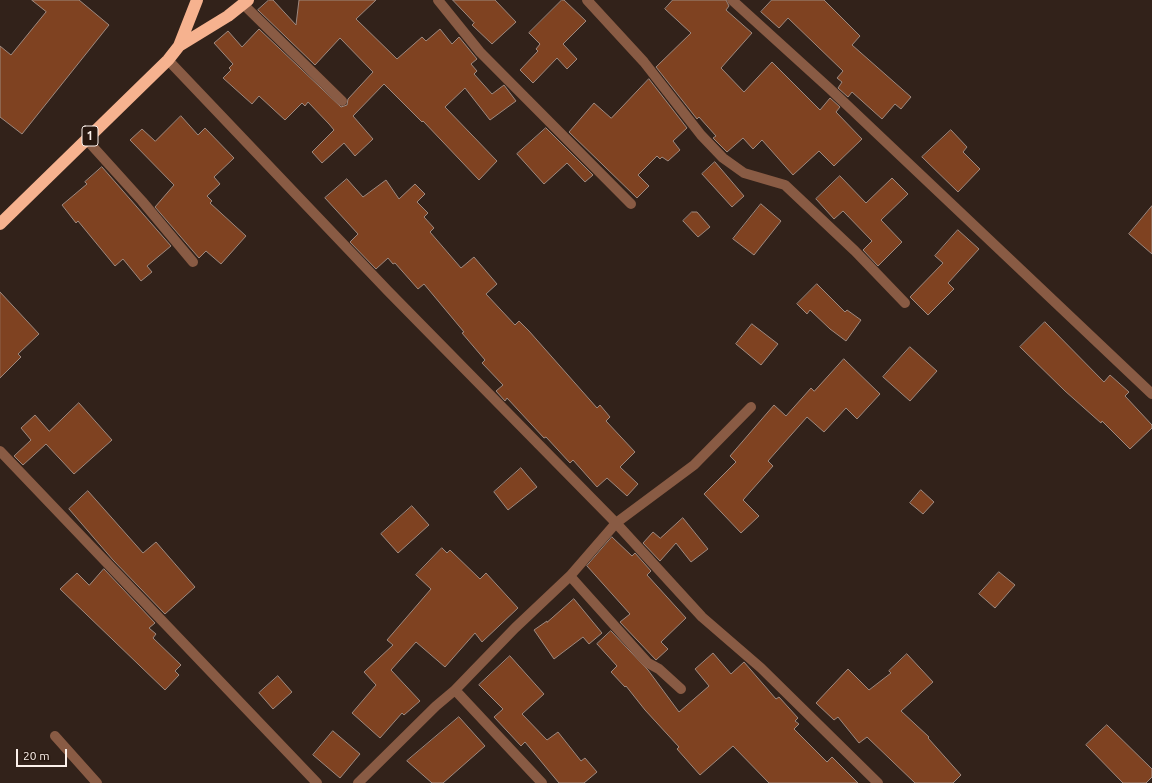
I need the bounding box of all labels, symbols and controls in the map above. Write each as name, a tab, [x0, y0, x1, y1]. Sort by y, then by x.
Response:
road number: 1	[82, 126, 98, 146]
scale bar	[18, 741, 69, 767]
text: 20 m	[23, 749, 50, 762]

